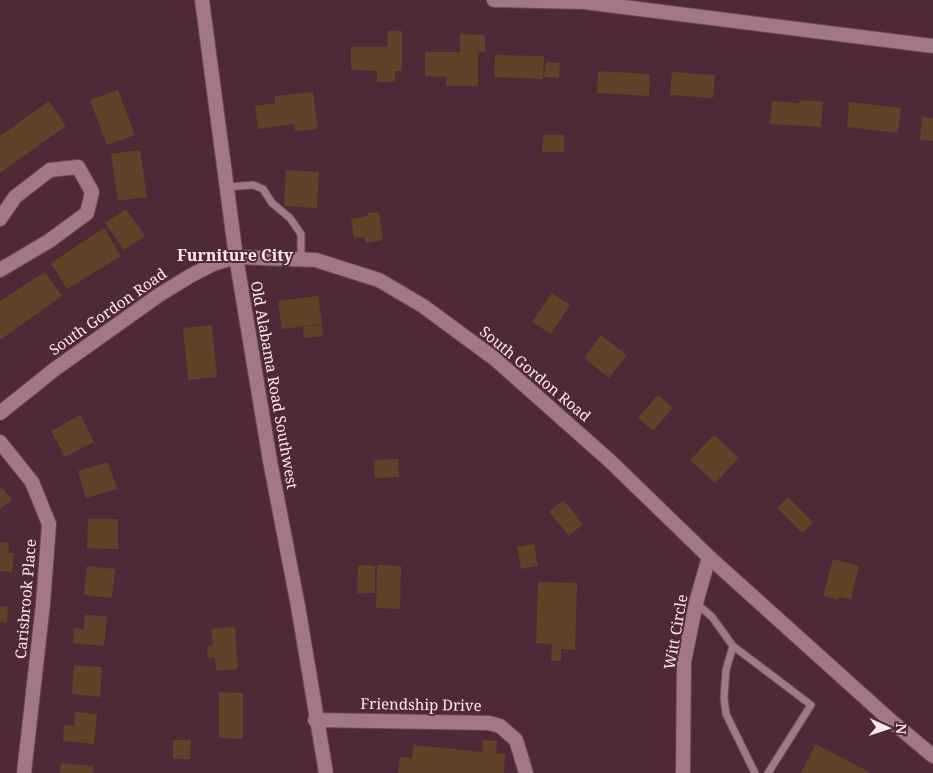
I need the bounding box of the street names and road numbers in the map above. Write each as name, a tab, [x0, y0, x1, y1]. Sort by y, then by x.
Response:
street label: South Gordon Road	[45, 263, 170, 359]
street label: Old Alabama Road Southwest	[247, 279, 303, 490]
street label: South Gordon Road	[476, 321, 595, 426]
street label: Carisbrook Place	[10, 538, 40, 660]
street label: Witt Circle	[659, 593, 691, 671]
street label: Friendship Drive	[360, 693, 482, 715]

